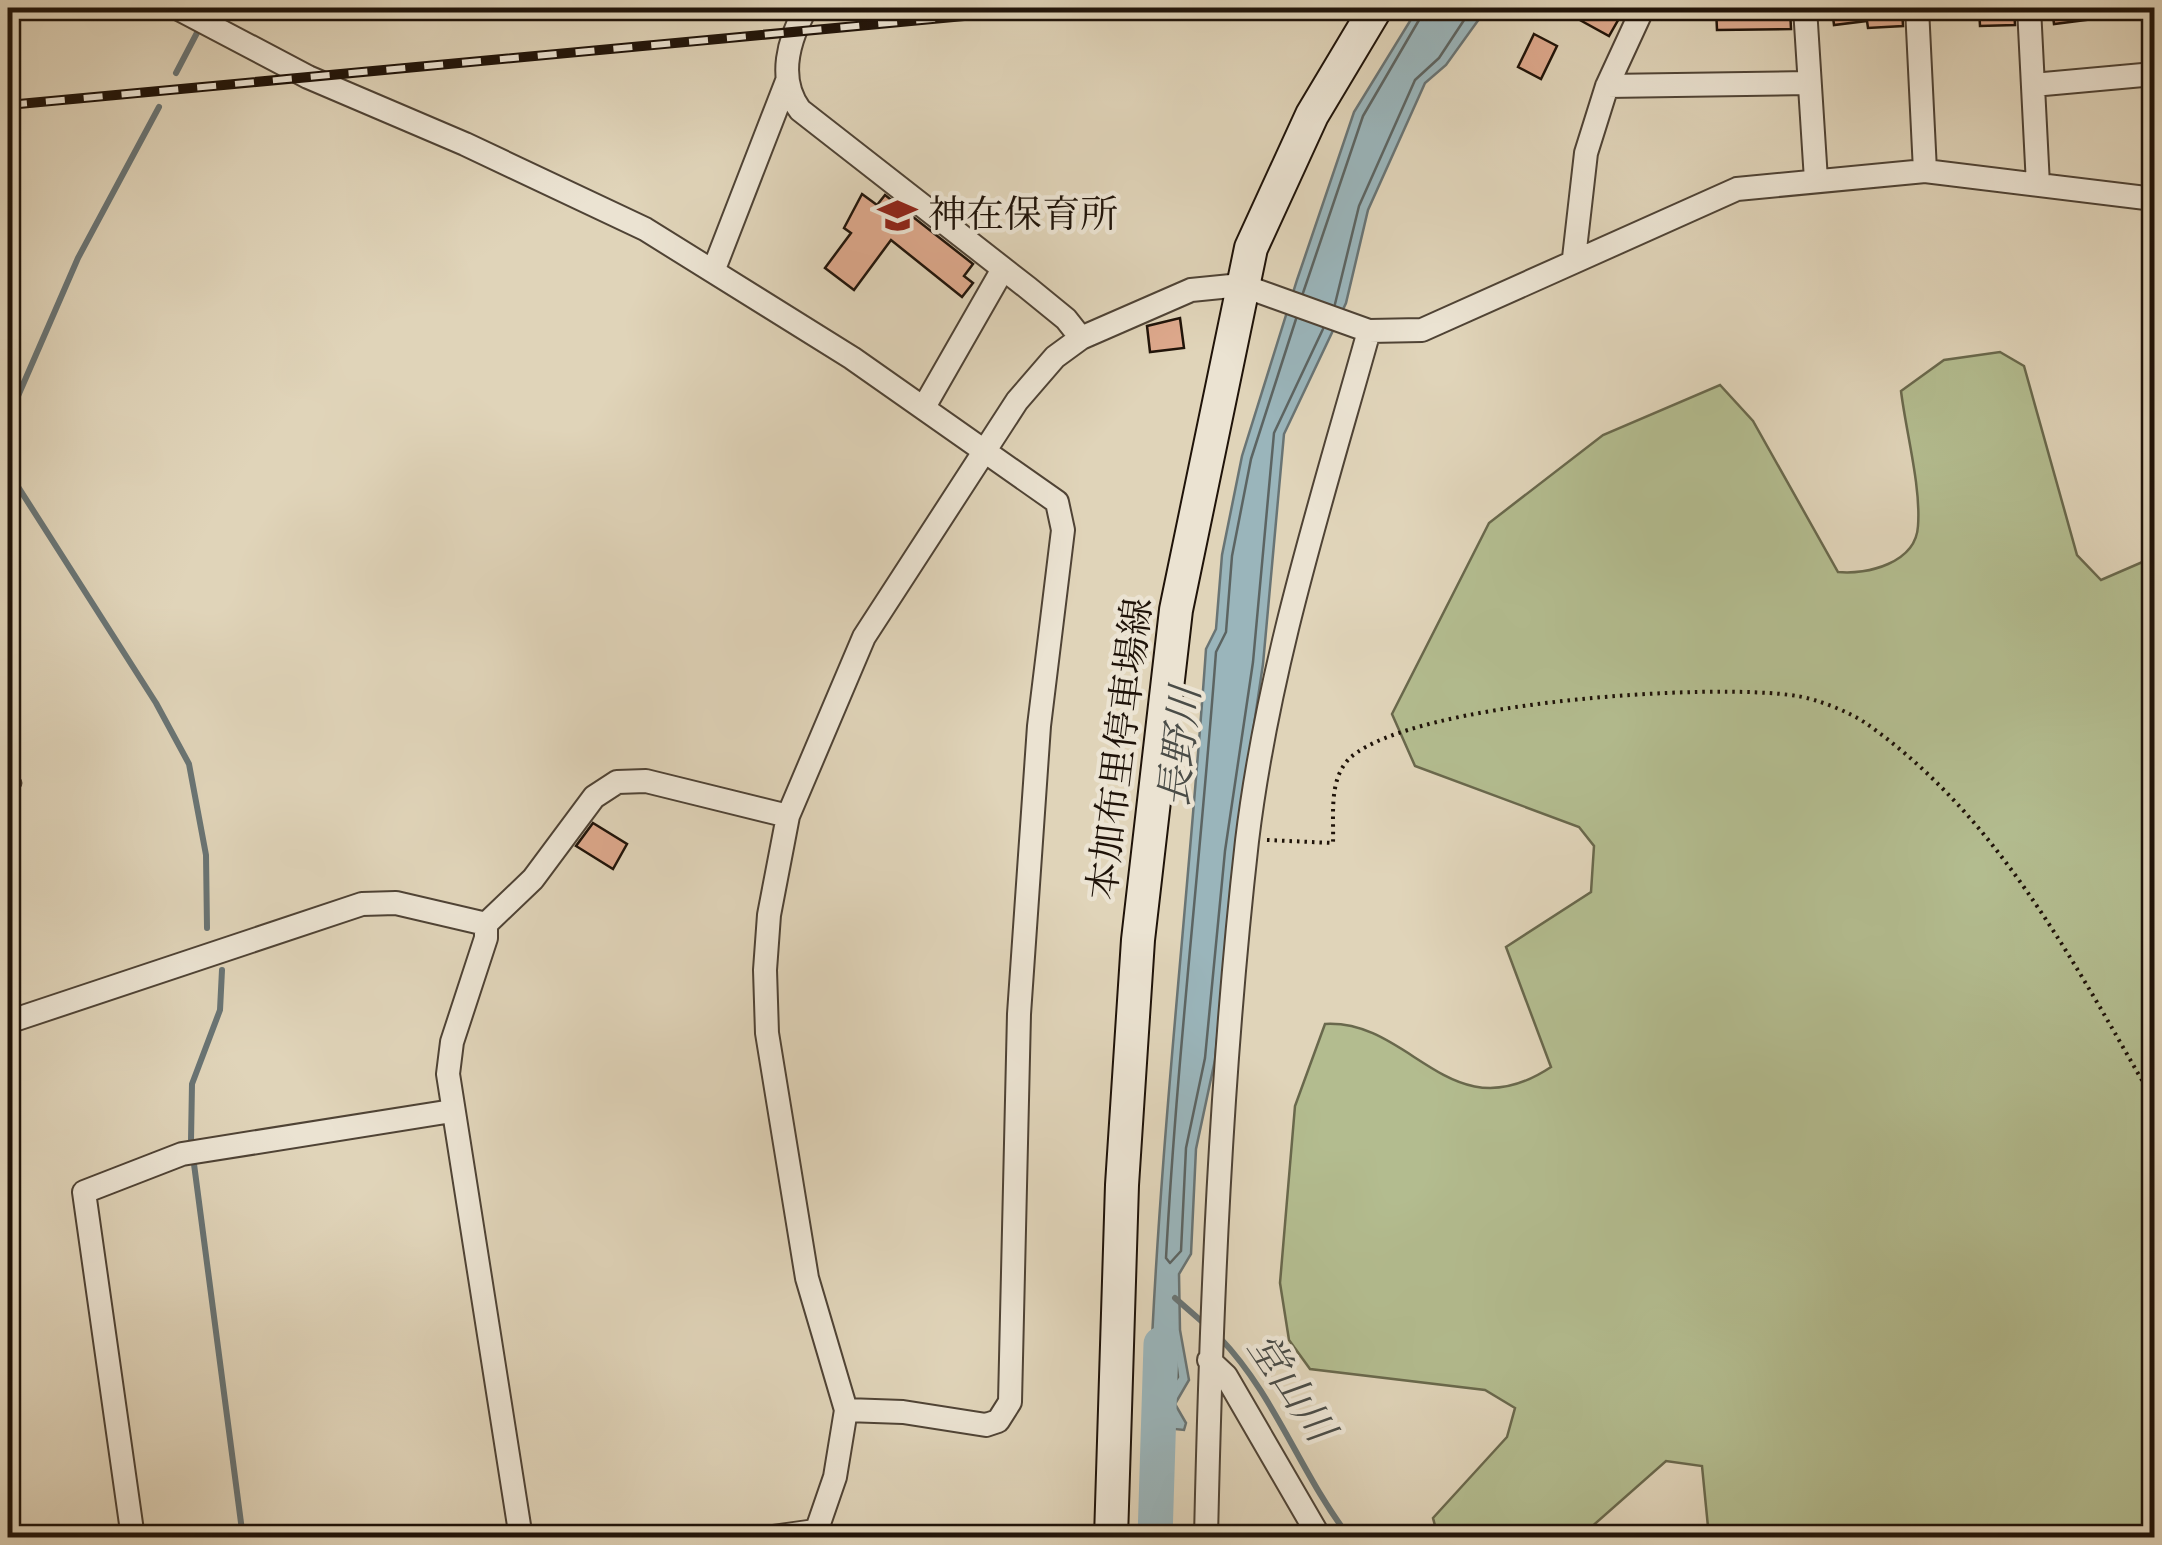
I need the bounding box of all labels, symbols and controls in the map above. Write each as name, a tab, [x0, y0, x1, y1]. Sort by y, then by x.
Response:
place label: 神在保育所	[928, 192, 1118, 239]
school or university icon: 神在保育所	[877, 194, 919, 236]
street label: 本加布里停車場線	[1079, 595, 1163, 903]
water label: 長野川	[1150, 681, 1213, 809]
water label: 堂山川	[1236, 1324, 1347, 1455]

